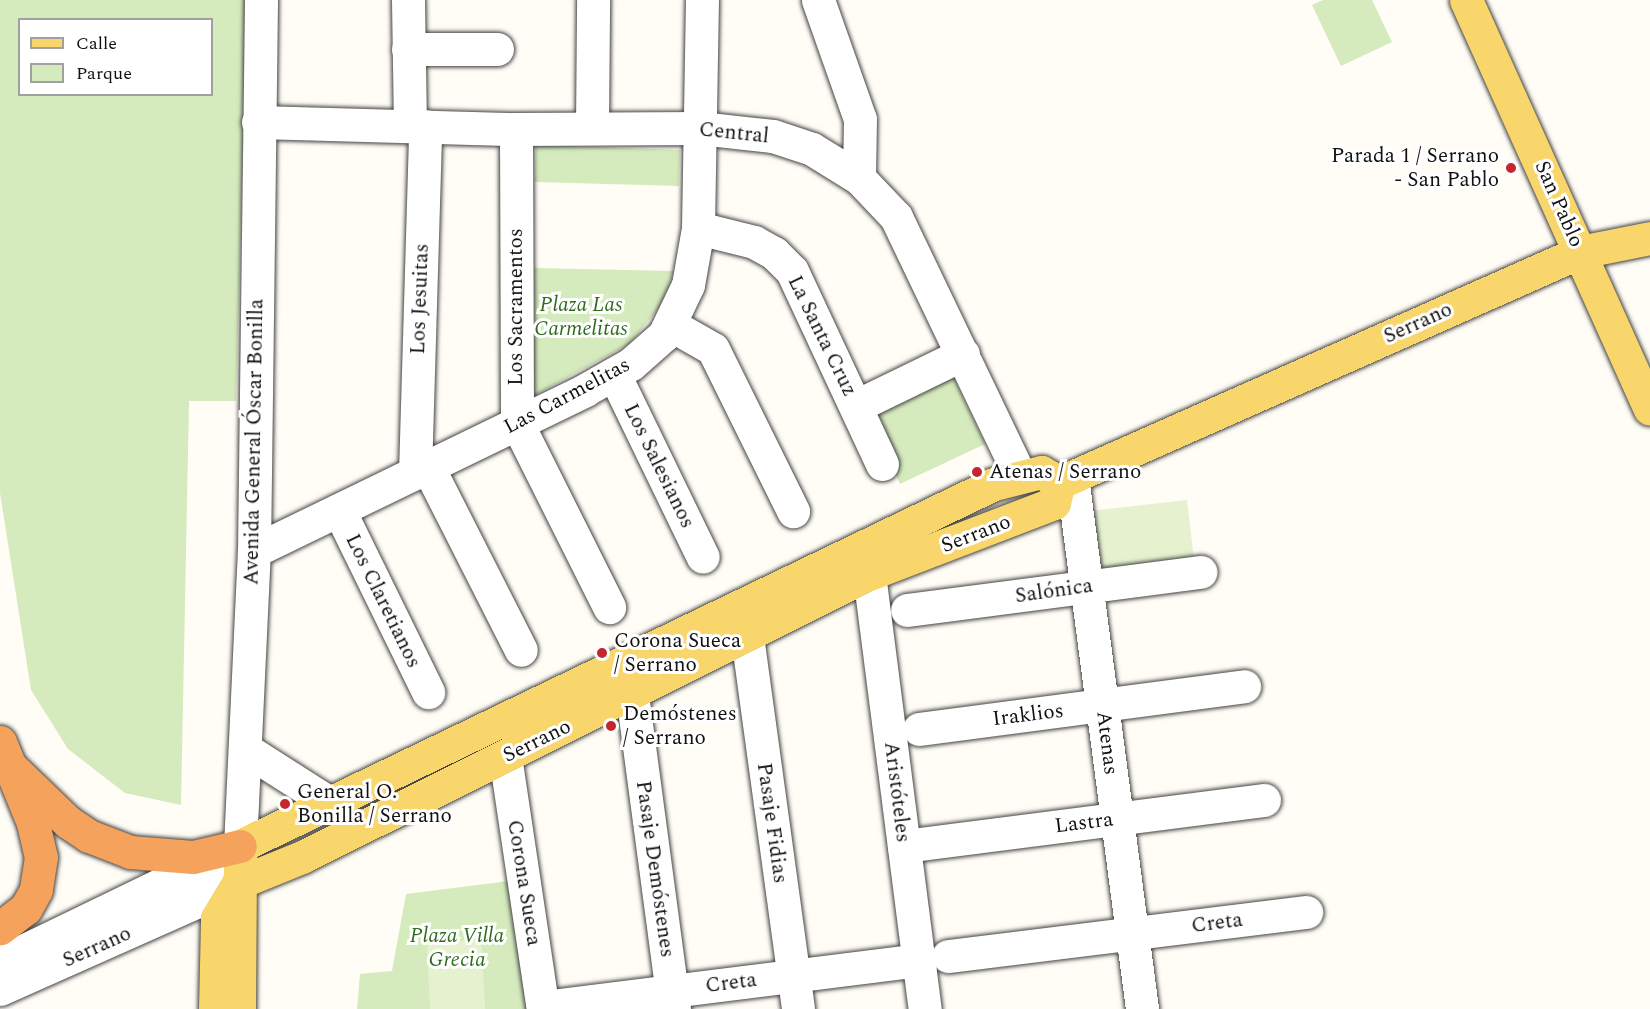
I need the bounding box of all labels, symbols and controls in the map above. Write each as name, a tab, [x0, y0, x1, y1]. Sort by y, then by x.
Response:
legend	[18, 18, 213, 96]
text: Calle	[76, 30, 117, 57]
text: Parque	[76, 60, 132, 87]
street label: Central	[698, 117, 770, 149]
place label: Parada 1 / Serrano - San Pablo	[1331, 143, 1499, 193]
street label: San Pablo	[1529, 157, 1589, 251]
marker: Parada 1 / Serrano - San Pablo	[1504, 161, 1518, 175]
street label: Los Sacramentos	[503, 228, 529, 386]
street label: Los Jesuitas	[405, 243, 435, 355]
street label: La Santa Cruz	[782, 271, 862, 401]
park label: Plaza Las Carmelitas	[534, 292, 628, 342]
street label: Serrano	[1380, 297, 1456, 349]
street label: Avenida General Óscar Bonilla	[239, 299, 269, 585]
street label: Las Carmelitas	[500, 352, 634, 440]
street label: Los Salesianos	[618, 400, 700, 532]
place label: Atenas / Serrano	[989, 459, 1141, 485]
marker: Atenas / Serrano	[970, 465, 984, 479]
street label: Serrano	[938, 509, 1014, 559]
street label: Los Claretianos	[340, 530, 426, 672]
street label: Salónica	[1013, 573, 1095, 609]
place label: Corona Sueca / Serrano	[614, 628, 741, 678]
marker: Corona Sueca / Serrano	[595, 646, 609, 660]
street label: Iraklios	[991, 698, 1065, 732]
place label: Demóstenes / Serrano	[623, 701, 737, 751]
street label: Atenas	[1091, 710, 1123, 776]
street label: Serrano	[499, 714, 575, 768]
marker: Demóstenes / Serrano	[604, 719, 618, 733]
street label: Aristóteles	[878, 740, 916, 844]
street label: Pasaje Fidias	[751, 761, 793, 885]
place label: General O. Bonilla / Serrano	[297, 779, 452, 829]
street label: Pasaje Demóstenes	[630, 779, 680, 959]
marker: General O. Bonilla / Serrano	[278, 797, 292, 811]
street label: Lastra	[1053, 807, 1115, 839]
street label: Corona Sueca	[502, 818, 546, 948]
street label: Creta	[1190, 907, 1244, 939]
street label: Serrano	[59, 921, 135, 973]
park label: Plaza Villa Grecia	[410, 923, 504, 973]
street label: Creta	[704, 967, 758, 999]

